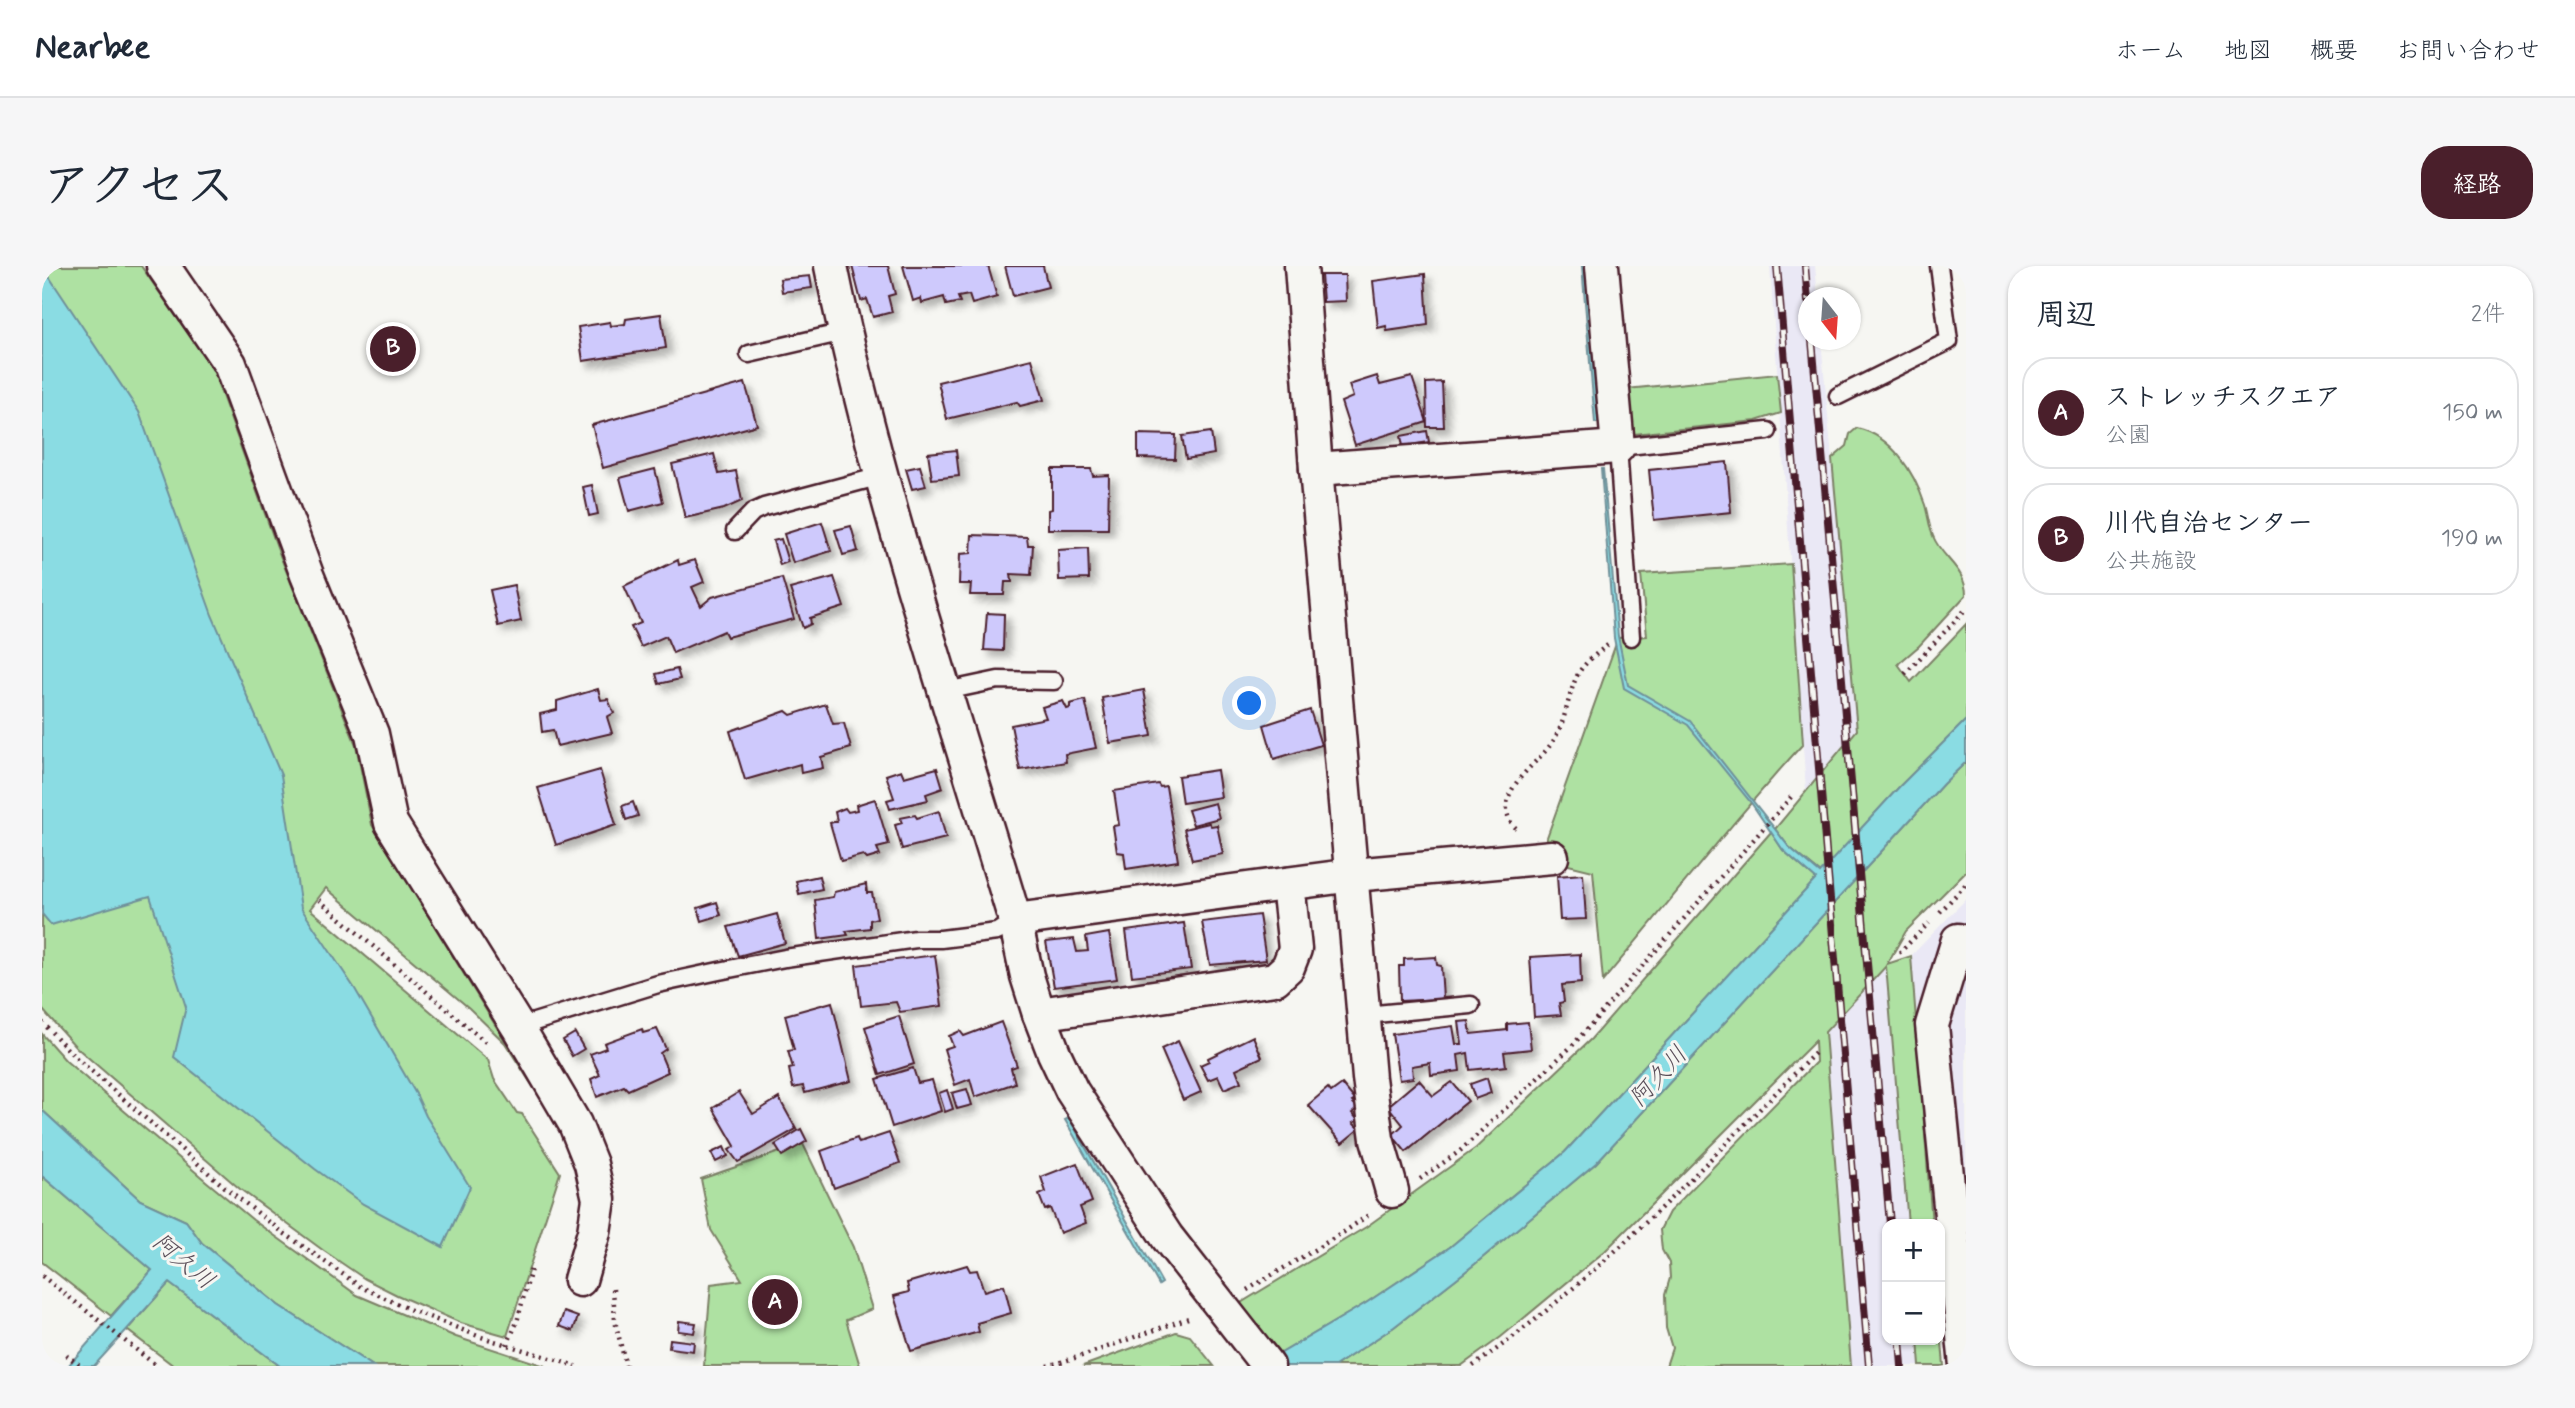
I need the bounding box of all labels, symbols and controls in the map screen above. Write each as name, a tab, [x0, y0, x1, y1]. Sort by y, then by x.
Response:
text: Nearbee	[35, 26, 150, 70]
text: ホーム	[2115, 36, 2186, 67]
text: 地図	[2224, 36, 2272, 67]
text: 概要	[2310, 36, 2358, 67]
text: お問い合わせ	[2396, 36, 2540, 67]
button: 経路	[2421, 146, 2533, 219]
text: アクセス	[42, 155, 235, 220]
north arrow	[1798, 287, 1861, 350]
text: 周辺	[2036, 296, 2096, 335]
text: 2件	[2471, 300, 2505, 330]
pin: B	[370, 323, 416, 375]
text: ストレッチスクエア	[2105, 381, 2341, 415]
text: A	[2053, 398, 2069, 428]
text: 150 m	[2442, 398, 2503, 428]
text: 公園	[2105, 421, 2151, 451]
text: 川代自治センター	[2105, 507, 2313, 541]
text: B	[2054, 524, 2068, 554]
text: 190 m	[2441, 524, 2503, 554]
text: 公共施設	[2105, 547, 2197, 577]
your location	[1232, 686, 1266, 720]
water label: 阿久川	[1624, 1040, 1695, 1114]
map controls	[1882, 1219, 1945, 1345]
button: +	[1882, 1219, 1945, 1282]
water label: 阿久川	[145, 1227, 221, 1297]
pin: A	[752, 1276, 798, 1328]
button: −	[1882, 1282, 1945, 1345]

